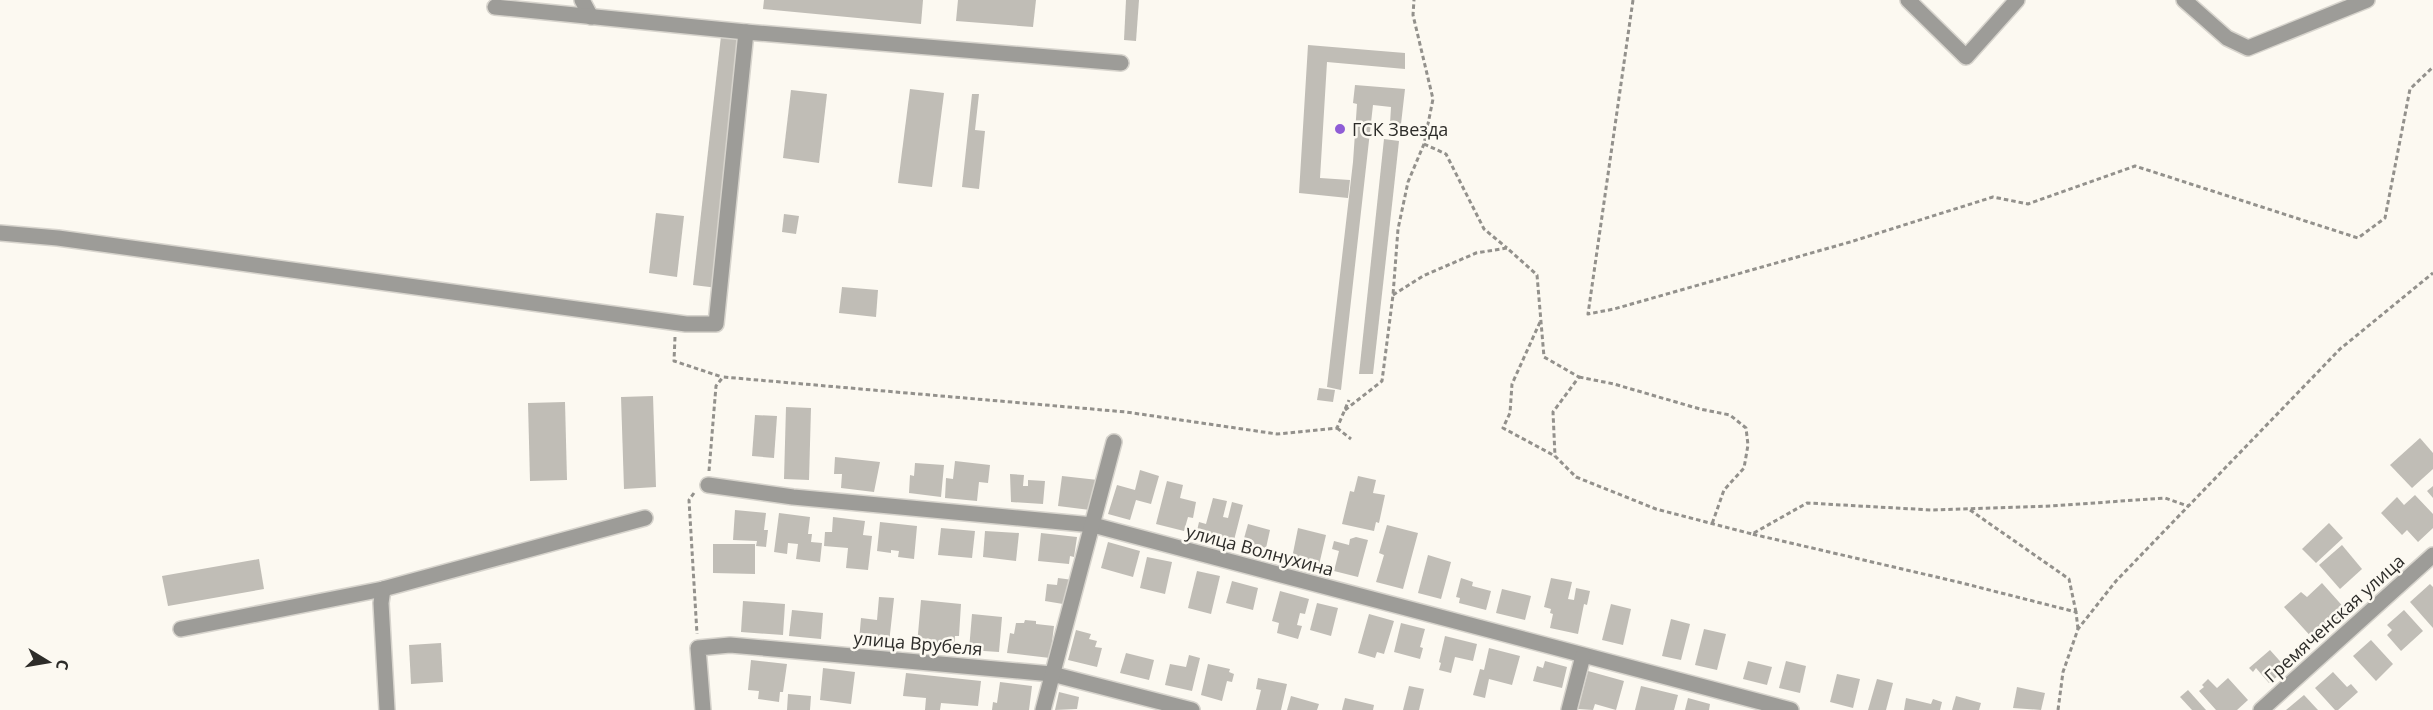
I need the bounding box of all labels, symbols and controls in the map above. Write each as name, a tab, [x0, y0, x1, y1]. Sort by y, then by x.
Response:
place label: ГСК Звезда	[1352, 117, 1448, 141]
marker: ГСК Звезда	[1333, 122, 1347, 136]
street label: улица Волнухина	[1183, 519, 1337, 581]
street label: Гремяченская улица	[2259, 549, 2409, 687]
street label: улица Врубеля	[852, 625, 984, 661]
north arrow	[18, 632, 78, 692]
text: С	[51, 658, 74, 672]

